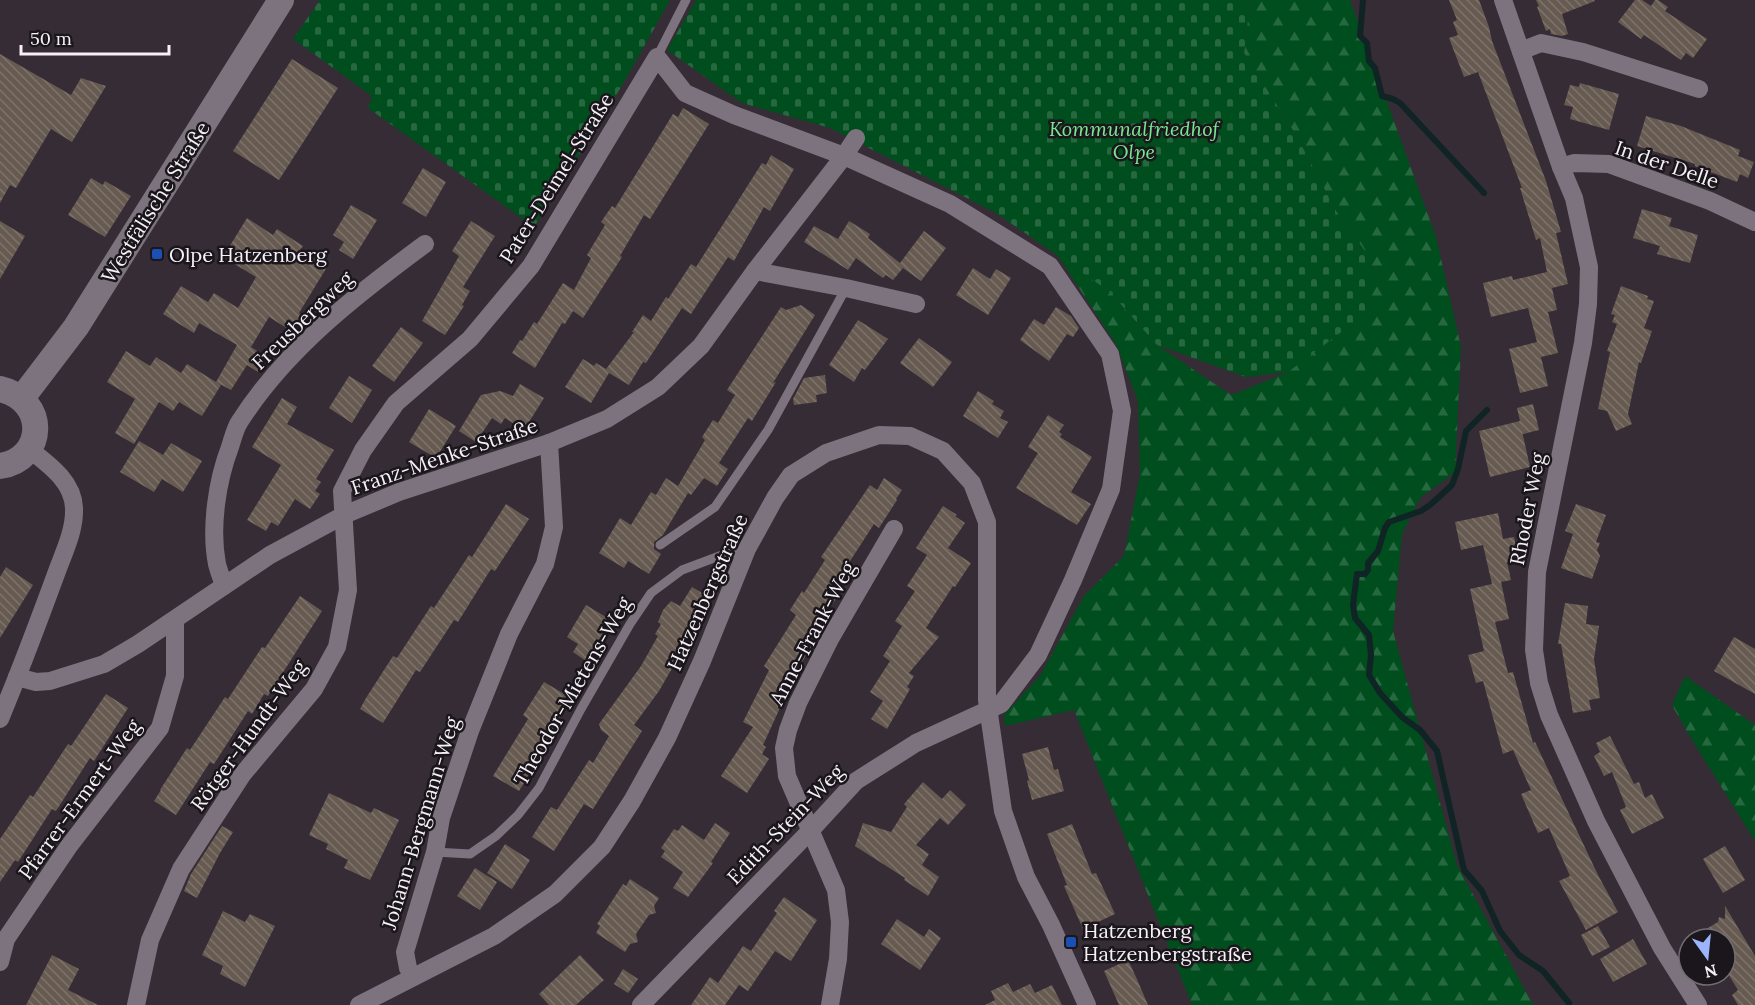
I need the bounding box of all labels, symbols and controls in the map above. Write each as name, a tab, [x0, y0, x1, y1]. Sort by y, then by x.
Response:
scale bar	[21, 18, 170, 56]
text: 50 m	[30, 27, 72, 50]
street label: Pater-Deimel-Straße	[493, 88, 619, 268]
park label: Kommunalfriedhof Olpe	[1049, 116, 1221, 164]
street label: Westfälische Straße	[95, 117, 215, 287]
street label: In der Delle	[1612, 135, 1722, 193]
place label: Olpe Hatzenberg	[169, 242, 328, 267]
marker: Olpe Hatzenberg	[150, 247, 164, 261]
street label: Freusbergweg	[246, 265, 359, 375]
street label: Franz-Menke-Straße	[347, 412, 541, 500]
street label: Rhoder Weg	[1504, 450, 1550, 567]
street label: Hatzenbergstraße	[661, 510, 753, 674]
street label: Anne-Frank-Weg	[763, 556, 861, 710]
street label: Theodor-Mietens-Weg	[508, 591, 637, 790]
street label: Rötger-Hundt-Weg	[185, 654, 312, 815]
street label: Pfarrer-Ermert-Weg	[13, 713, 146, 884]
street label: Johann-Bergmann-Weg	[375, 713, 464, 933]
street label: Edith-Stein-Weg	[721, 758, 849, 889]
place label: Hatzenberg Hatzenbergstraße	[1083, 918, 1252, 966]
north arrow	[1677, 927, 1737, 987]
marker: Hatzenberg Hatzenbergstraße	[1064, 935, 1078, 949]
text: N	[1702, 960, 1719, 983]

